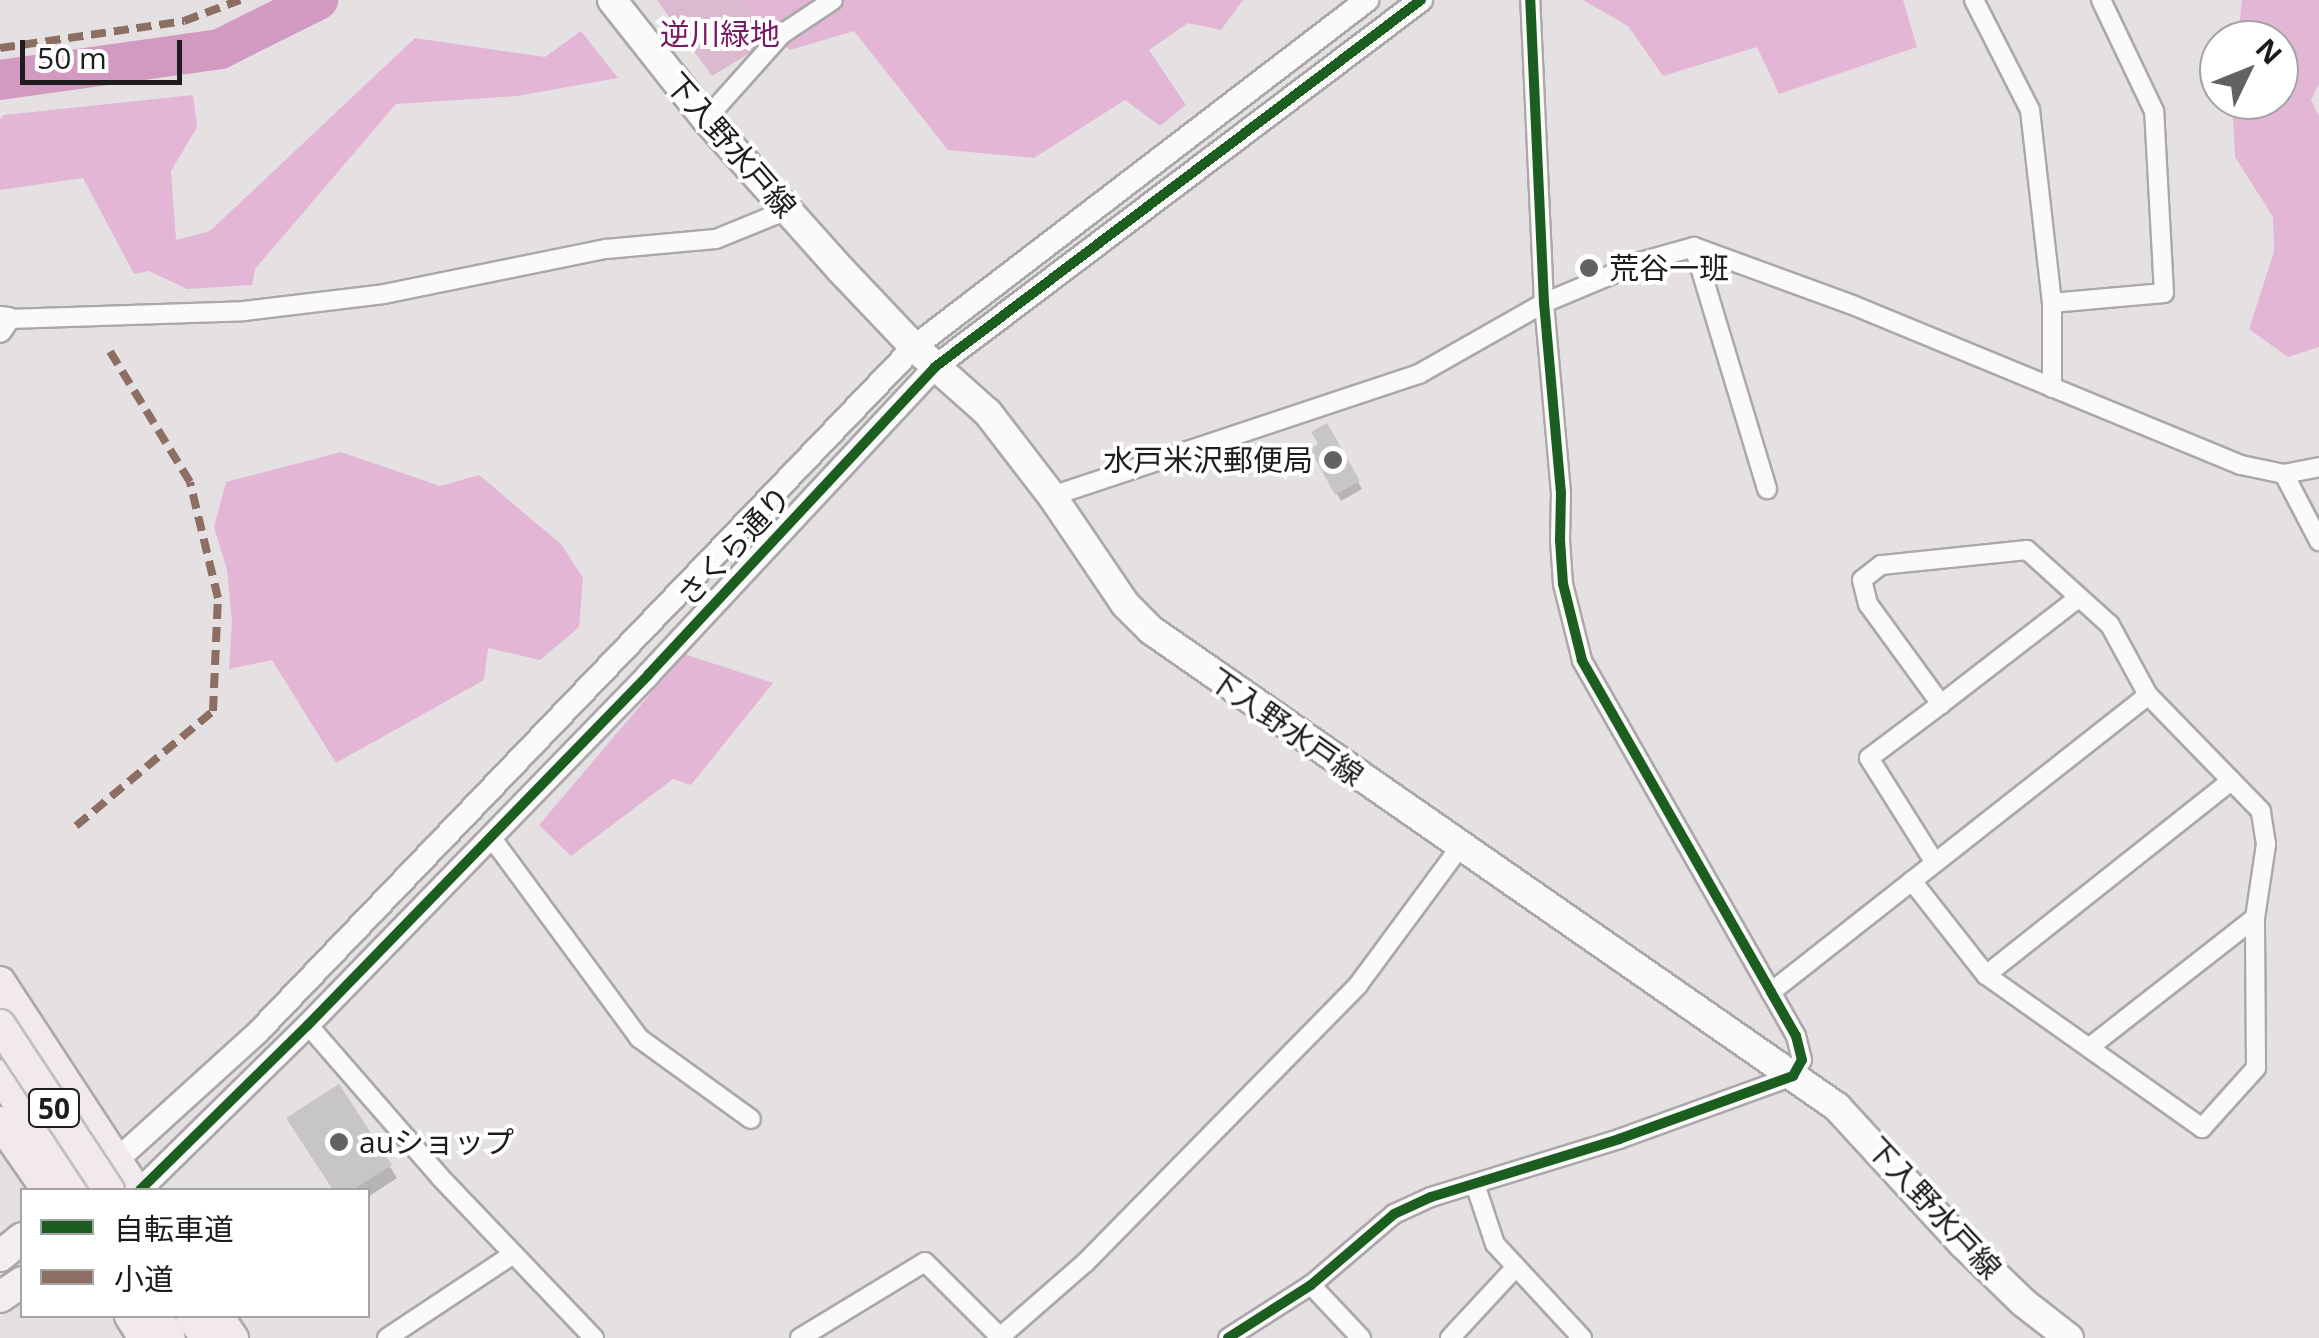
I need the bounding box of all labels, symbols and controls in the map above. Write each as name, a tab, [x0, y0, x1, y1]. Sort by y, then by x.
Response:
park label: 逆川緑地	[660, 16, 780, 52]
scale bar	[25, 20, 188, 82]
north arrow	[2199, 20, 2299, 120]
text: N	[2248, 30, 2291, 72]
text: 50 m	[37, 37, 107, 78]
street label: 下入野水戸線	[658, 65, 804, 225]
place label: 荒谷一班	[1609, 250, 1729, 286]
marker: 荒谷一班	[1578, 257, 1600, 279]
place label: 水戸米沢郵便局	[1103, 442, 1313, 478]
marker: 水戸米沢郵便局	[1322, 449, 1344, 471]
street label: さくら通り	[670, 479, 798, 613]
street label: 下入野水戸線	[1202, 661, 1370, 793]
road number: 50	[27, 1085, 82, 1131]
place label: auショップ	[359, 1124, 514, 1160]
street label: 下入野水戸線	[1859, 1130, 2009, 1286]
marker: auショップ	[328, 1131, 350, 1153]
legend	[20, 1188, 370, 1318]
text: 自転車道	[114, 1208, 234, 1249]
text: 小道	[114, 1258, 174, 1299]

